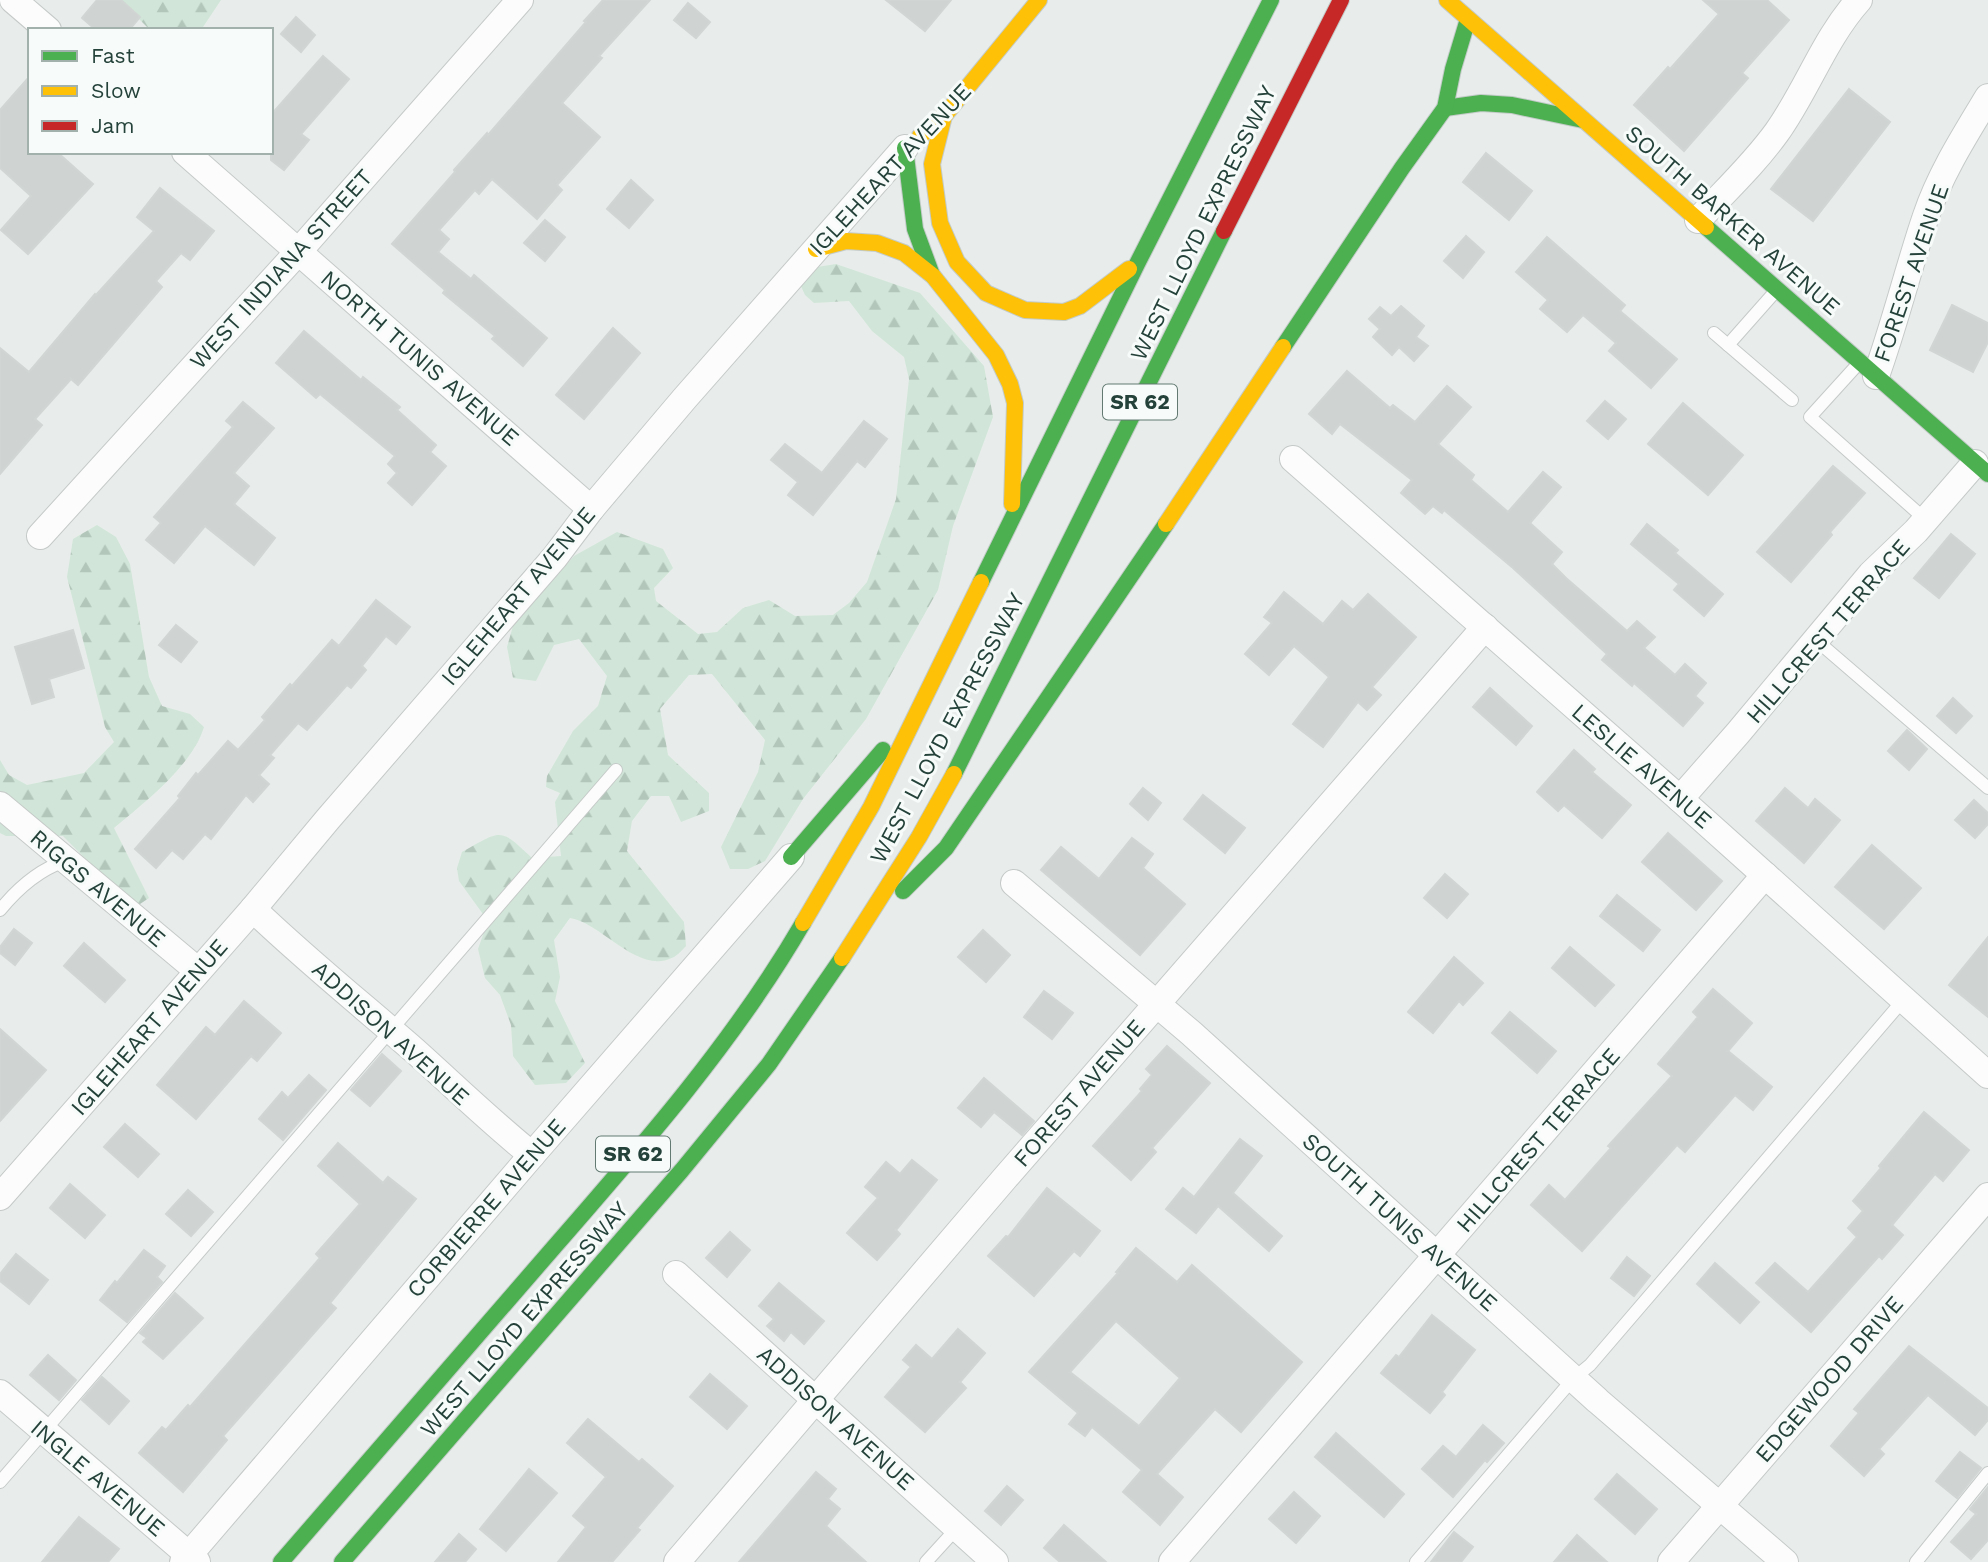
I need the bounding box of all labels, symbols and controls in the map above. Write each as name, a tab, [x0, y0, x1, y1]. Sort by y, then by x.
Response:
legend	[28, 28, 273, 154]
text: Fast	[91, 43, 135, 68]
text: Slow	[91, 78, 141, 103]
street label: IGLEHEART AVENUE	[804, 78, 977, 261]
street label: WEST LLOYD EXPRESSWAY	[1125, 81, 1282, 365]
text: Jam	[91, 113, 134, 138]
street label: SOUTH BARKER AVENUE	[1620, 120, 1845, 321]
street label: WEST INDIANA STREET	[184, 164, 378, 375]
street label: FOREST AVENUE	[1868, 181, 1955, 366]
street label: NORTH TUNIS AVENUE	[315, 265, 524, 452]
road number: SR 62	[1103, 384, 1177, 420]
street label: IGLEHEART AVENUE	[436, 502, 601, 691]
street label: HILLCREST TERRACE	[1741, 534, 1916, 729]
street label: WEST LLOYD EXPRESSWAY	[864, 588, 1030, 868]
street label: LESLIE AVENUE	[1566, 698, 1717, 834]
street label: RIGGS AVENUE	[25, 824, 171, 953]
street label: IGLEHEART AVENUE	[65, 934, 233, 1121]
street label: ADDISON AVENUE	[307, 956, 475, 1111]
street label: FOREST AVENUE	[1008, 1014, 1151, 1173]
street label: HILLCREST TERRACE	[1451, 1043, 1626, 1238]
street label: CORBIERRE AVENUE	[401, 1113, 571, 1303]
street label: SOUTH TUNIS AVENUE	[1297, 1128, 1503, 1317]
road number: SR 62	[596, 1136, 670, 1172]
street label: WEST LLOYD EXPRESSWAY	[415, 1196, 634, 1442]
street label: EDGEWOOD DRIVE	[1750, 1291, 1909, 1468]
street label: ADDISON AVENUE	[752, 1341, 920, 1496]
street label: INGLE AVENUE	[25, 1414, 170, 1542]

